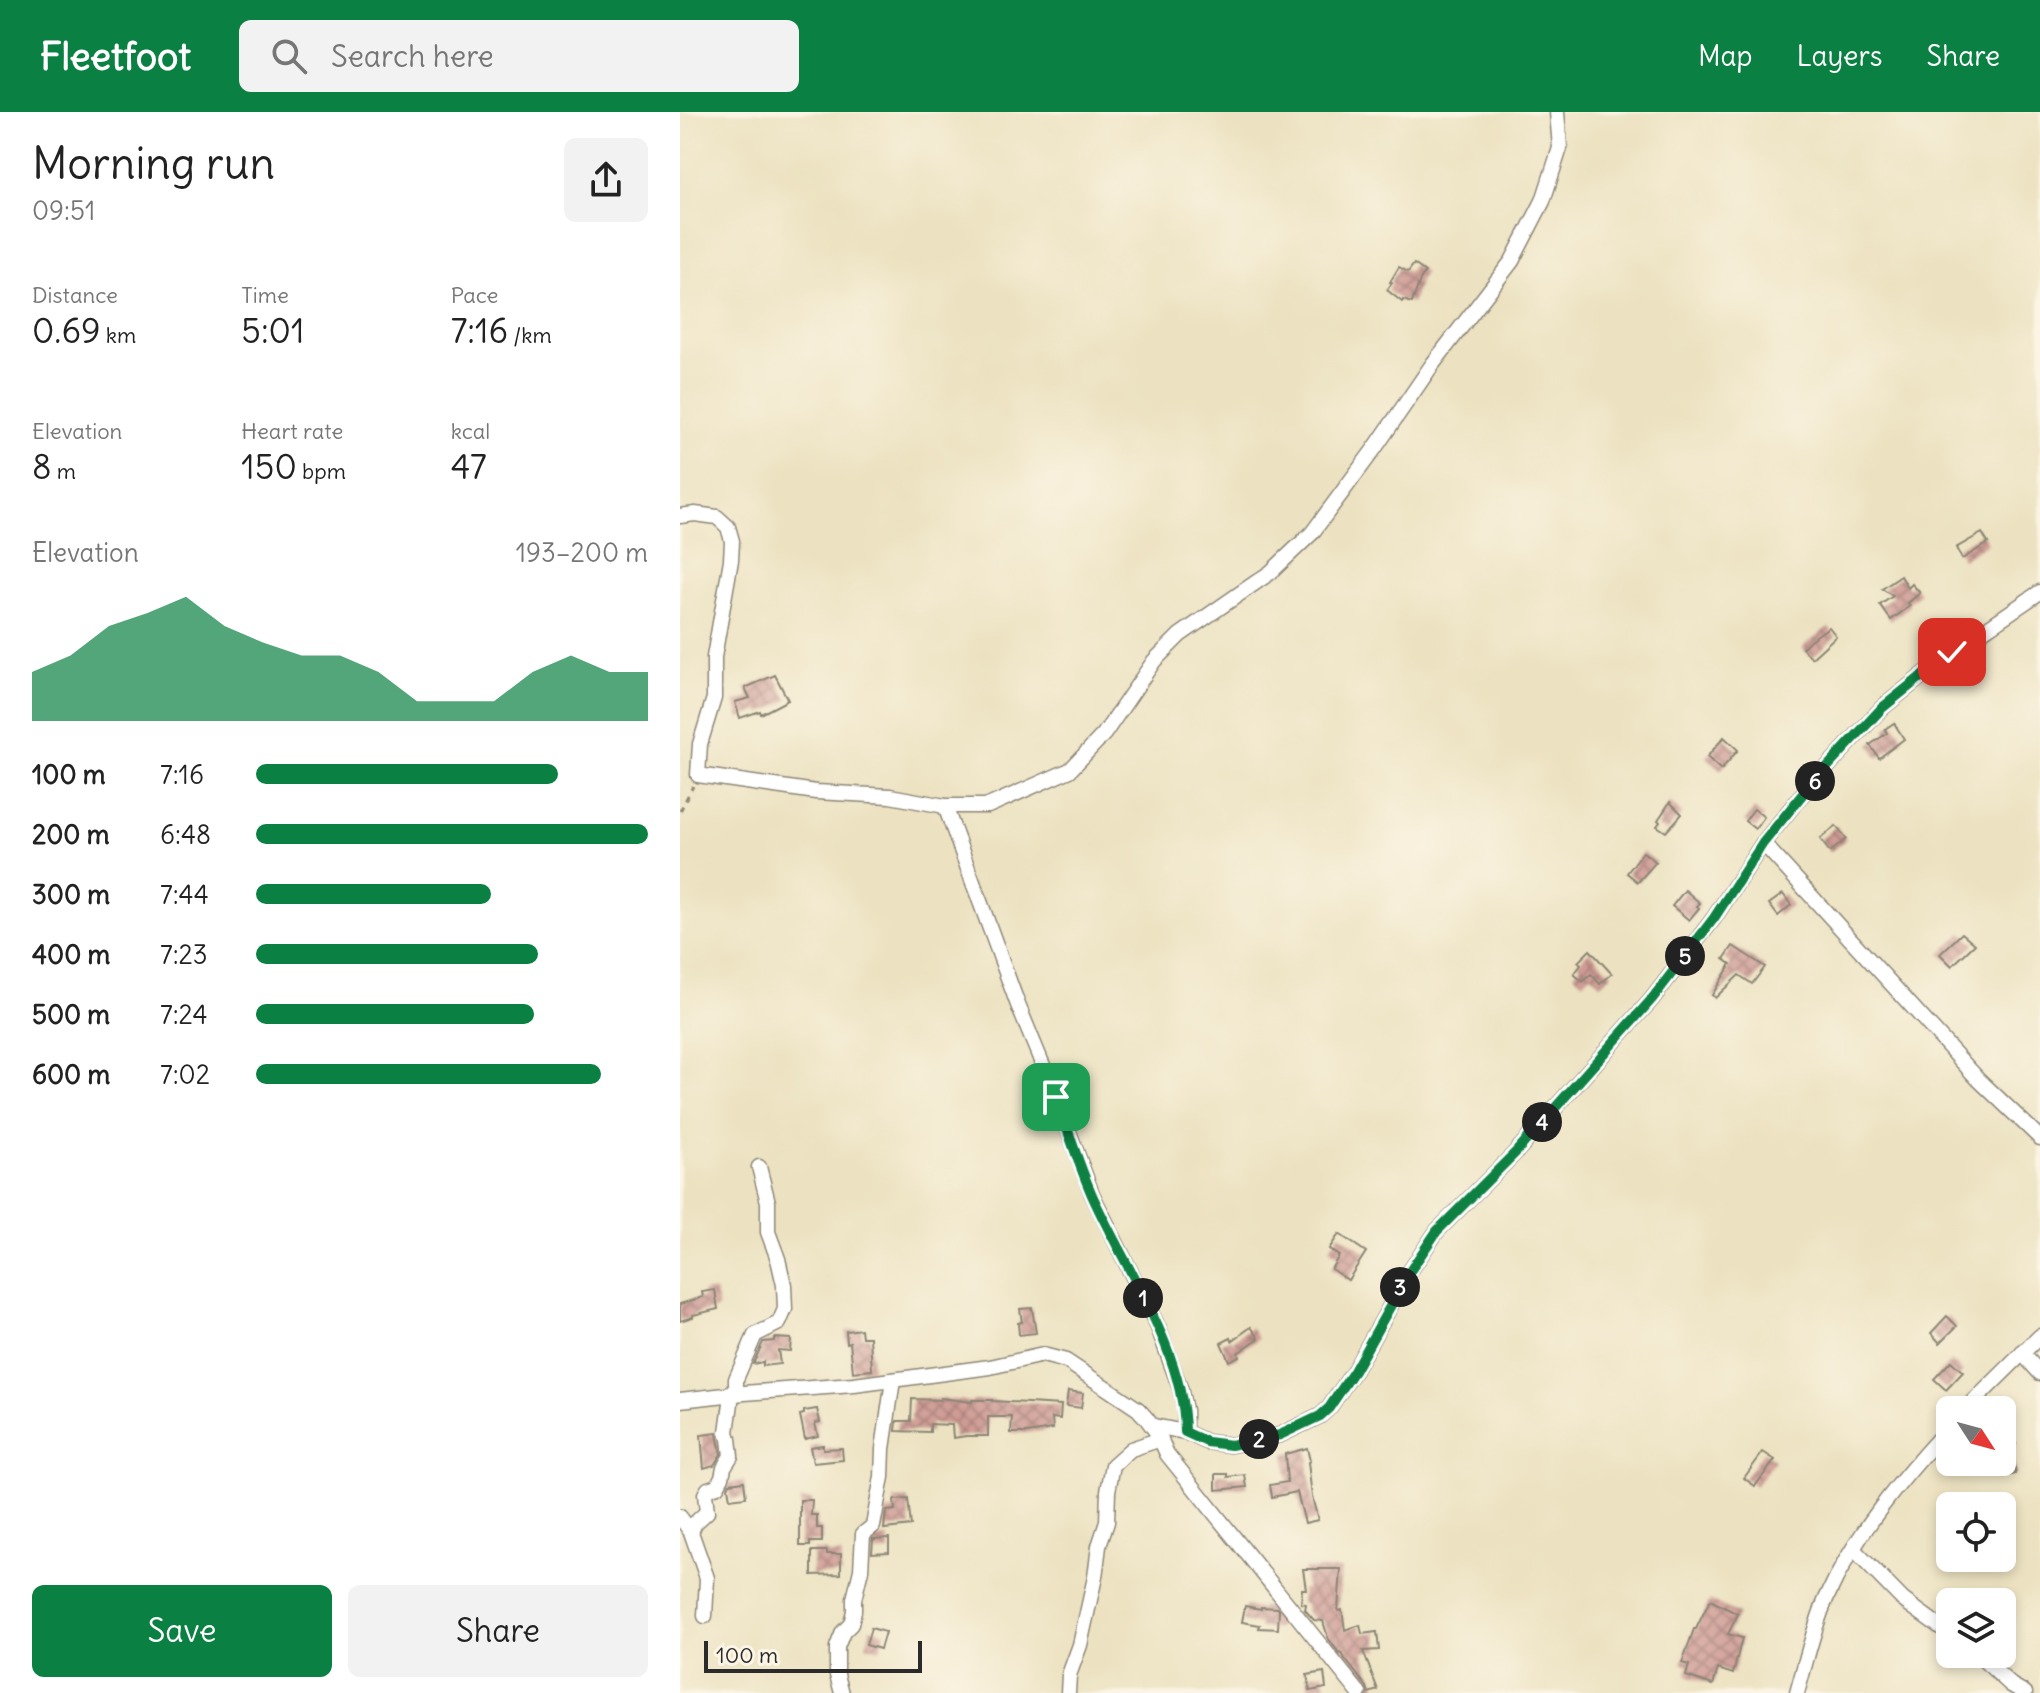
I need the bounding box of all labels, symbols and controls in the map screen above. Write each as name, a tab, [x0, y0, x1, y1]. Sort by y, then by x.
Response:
search box	[239, 20, 799, 92]
text: Fleetfoot	[40, 33, 191, 80]
icon: search	[267, 34, 311, 78]
text: Search here	[331, 37, 494, 75]
text: Map	[1698, 38, 1753, 74]
text: Layers	[1797, 38, 1883, 74]
text: Share	[1927, 38, 2000, 74]
text: Morning run	[32, 136, 275, 191]
button: share	[564, 138, 648, 222]
text: 09:51	[32, 194, 95, 227]
text: Distance	[32, 281, 118, 309]
text: Time	[241, 281, 289, 309]
text: Pace	[451, 281, 498, 309]
text: 0.69	[32, 309, 101, 352]
text: 5:01	[241, 309, 304, 352]
text: 7:16	[451, 309, 508, 352]
text: km	[101, 321, 136, 349]
text: /km	[508, 321, 552, 349]
text: Elevation	[32, 417, 122, 445]
text: Heart rate	[241, 417, 343, 445]
text: kcal	[451, 417, 490, 445]
text: 8	[32, 445, 52, 488]
text: 150	[241, 445, 297, 488]
text: 47	[451, 445, 487, 488]
text: m	[52, 457, 76, 485]
text: bpm	[297, 457, 346, 485]
text: Elevation	[32, 536, 139, 569]
text: 193–200 m	[516, 536, 648, 569]
pin	[1918, 618, 1986, 686]
icon: check	[1930, 630, 1974, 674]
text: 100 m	[32, 758, 106, 791]
text: 7:16	[160, 758, 204, 791]
pin: 6	[1795, 761, 1835, 801]
text: 6	[1809, 767, 1821, 795]
text: 200 m	[32, 818, 109, 851]
text: 6:48	[160, 818, 211, 851]
text: 300 m	[32, 878, 110, 911]
text: 7:44	[160, 878, 209, 911]
pin: 5	[1665, 936, 1705, 976]
text: 400 m	[32, 938, 110, 971]
text: 7:23	[160, 938, 208, 971]
text: 5	[1679, 942, 1691, 970]
text: 500 m	[32, 998, 110, 1031]
text: 7:24	[160, 998, 207, 1031]
text: 600 m	[32, 1058, 110, 1091]
text: 7:02	[160, 1058, 210, 1091]
pin	[1022, 1063, 1090, 1131]
icon: arrive	[1034, 1075, 1078, 1119]
pin: 4	[1522, 1102, 1562, 1142]
text: 4	[1536, 1108, 1548, 1136]
pin: 3	[1380, 1267, 1420, 1307]
text: 3	[1394, 1273, 1406, 1301]
pin: 1	[1123, 1278, 1163, 1318]
text: 1	[1139, 1284, 1147, 1312]
north arrow	[1936, 1396, 2016, 1476]
map controls	[1936, 1396, 2016, 1668]
pin: 2	[1239, 1419, 1279, 1459]
text: 2	[1253, 1425, 1265, 1453]
button: locate	[1936, 1492, 2016, 1572]
button: Save	[32, 1585, 332, 1677]
button: Share	[348, 1585, 648, 1677]
button: layers	[1936, 1588, 2016, 1668]
scale bar	[704, 1637, 922, 1673]
text: 100 m	[716, 1641, 778, 1669]

